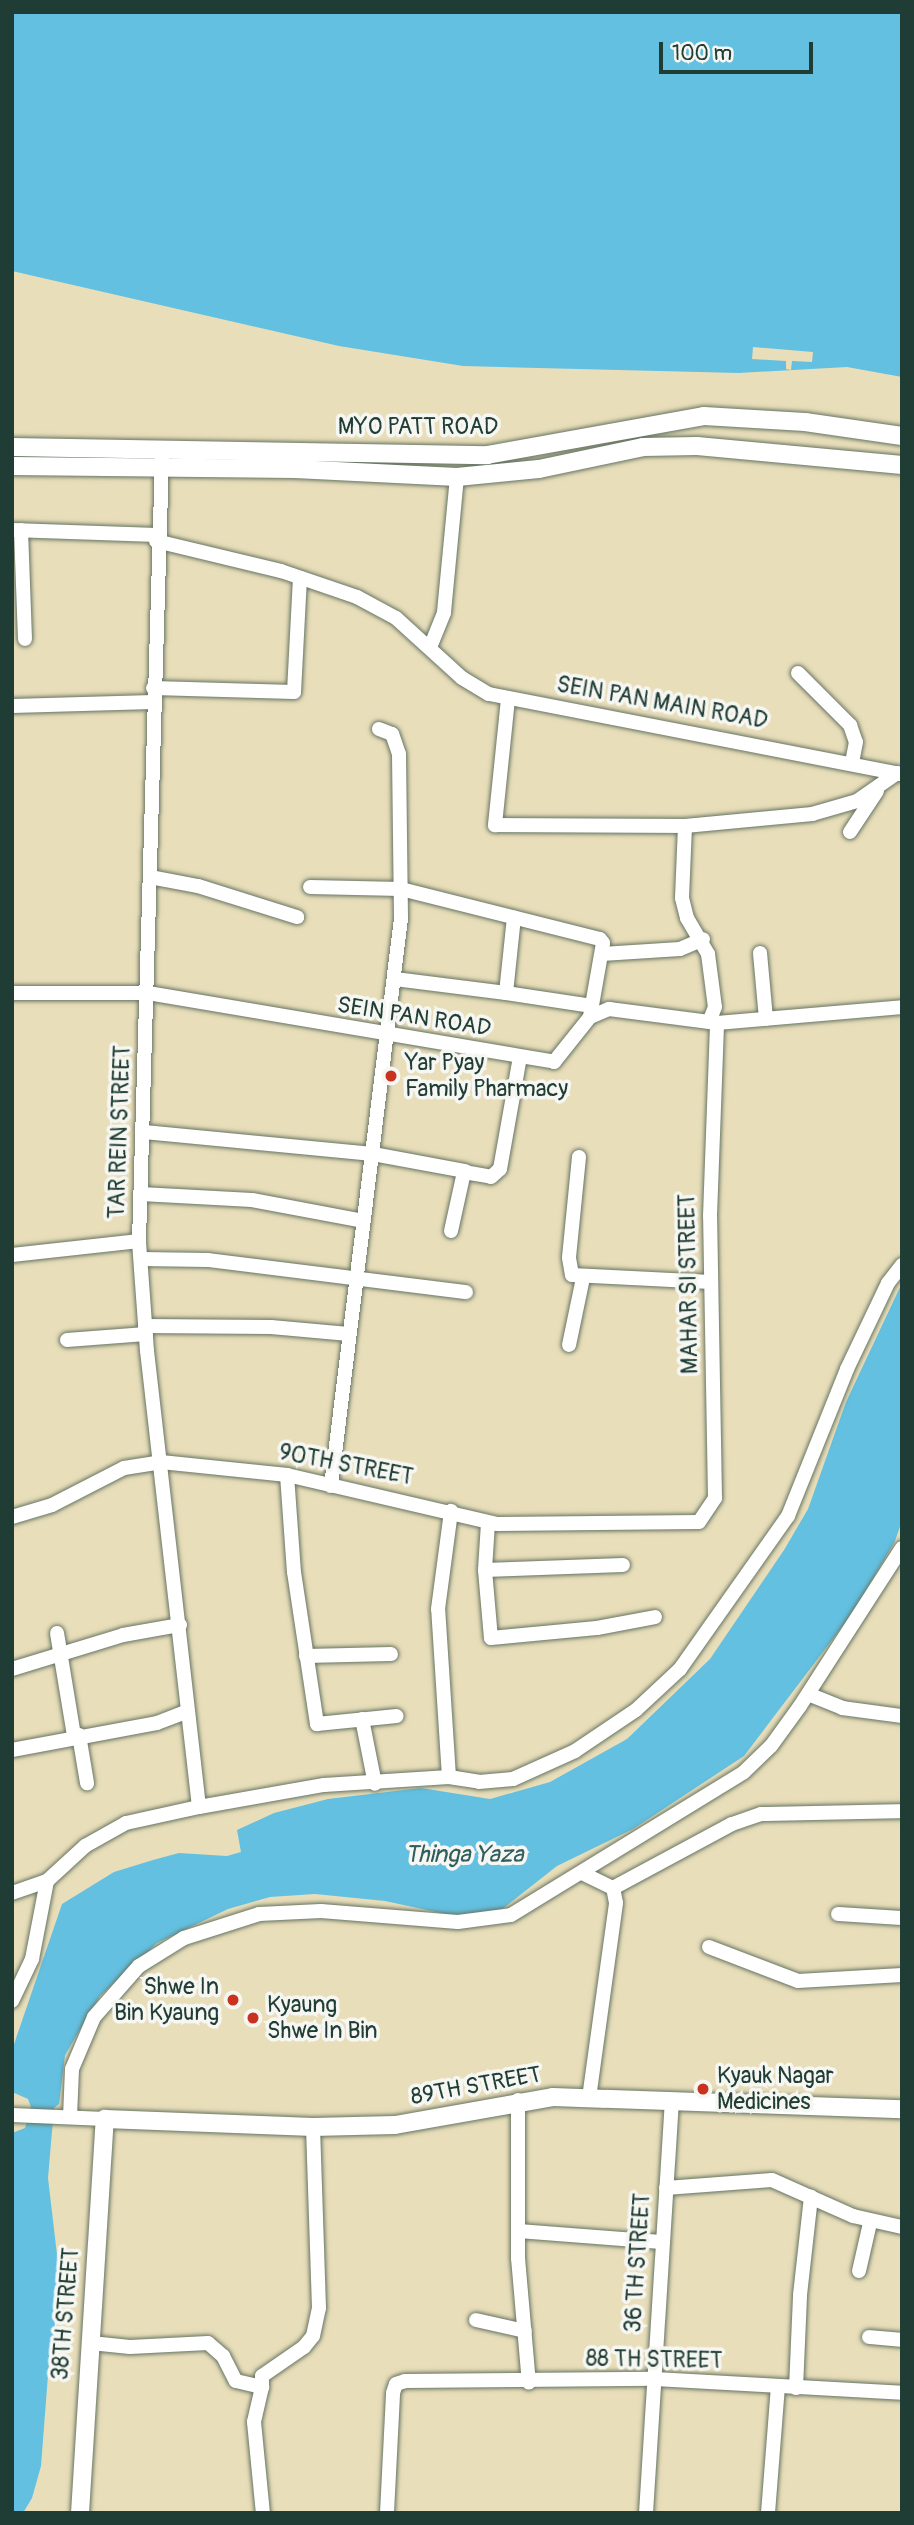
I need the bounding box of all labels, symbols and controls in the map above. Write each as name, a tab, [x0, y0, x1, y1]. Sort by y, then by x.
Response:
scale bar	[662, 28, 816, 72]
text: 100 m	[672, 40, 732, 67]
street label: MYO PATT ROAD	[338, 413, 498, 441]
street label: SEIN PAN MAIN ROAD	[554, 671, 770, 735]
street label: SEIN PAN ROAD	[335, 991, 493, 1043]
street label: TAR REIN STREET	[103, 1045, 137, 1219]
place label: Yar Pyay Family Pharmacy	[405, 1049, 568, 1103]
marker: Yar Pyay Family Pharmacy	[383, 1068, 399, 1084]
street label: MAHAR SI STREET	[674, 1194, 704, 1374]
street label: 90TH STREET	[277, 1438, 415, 1492]
water label: Thinga Yaza	[405, 1841, 523, 1869]
place label: Shwe In Bin Kyaung	[114, 1973, 219, 2027]
place label: Kyaung Shwe In Bin	[267, 1991, 377, 2045]
marker: Shwe In Bin Kyaung	[225, 1992, 241, 2008]
marker: Kyaung Shwe In Bin	[245, 2010, 261, 2026]
street label: 89TH STREET	[409, 2061, 543, 2111]
place label: Kyauk Nagar Medicines	[717, 2062, 834, 2116]
marker: Kyauk Nagar Medicines	[695, 2081, 711, 2097]
street label: 36 TH STREET	[619, 2192, 657, 2334]
street label: 38TH STREET	[46, 2247, 86, 2381]
street label: 88 TH STREET	[585, 2345, 723, 2375]

